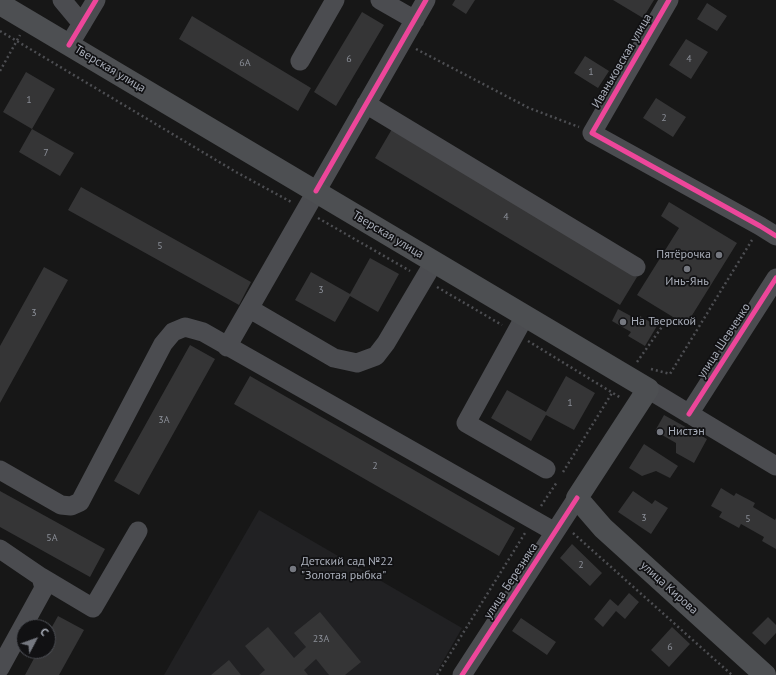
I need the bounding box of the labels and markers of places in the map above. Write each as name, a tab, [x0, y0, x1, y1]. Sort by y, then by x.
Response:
place label: Пятёрочка	[656, 248, 711, 262]
marker: Пятёрочка	[714, 250, 724, 260]
marker: Инь-Янь	[682, 264, 692, 274]
place label: Инь-Янь	[665, 275, 709, 289]
place label: На Тверской	[631, 315, 696, 329]
marker: На Тверской	[618, 317, 628, 327]
place label: Нистэн	[668, 425, 705, 439]
marker: Нистэн	[655, 427, 665, 437]
place label: Детский сад №22 "Золотая рыбка"	[301, 555, 393, 583]
marker: Детский сад №22 "Золотая рыбка"	[288, 564, 298, 574]

